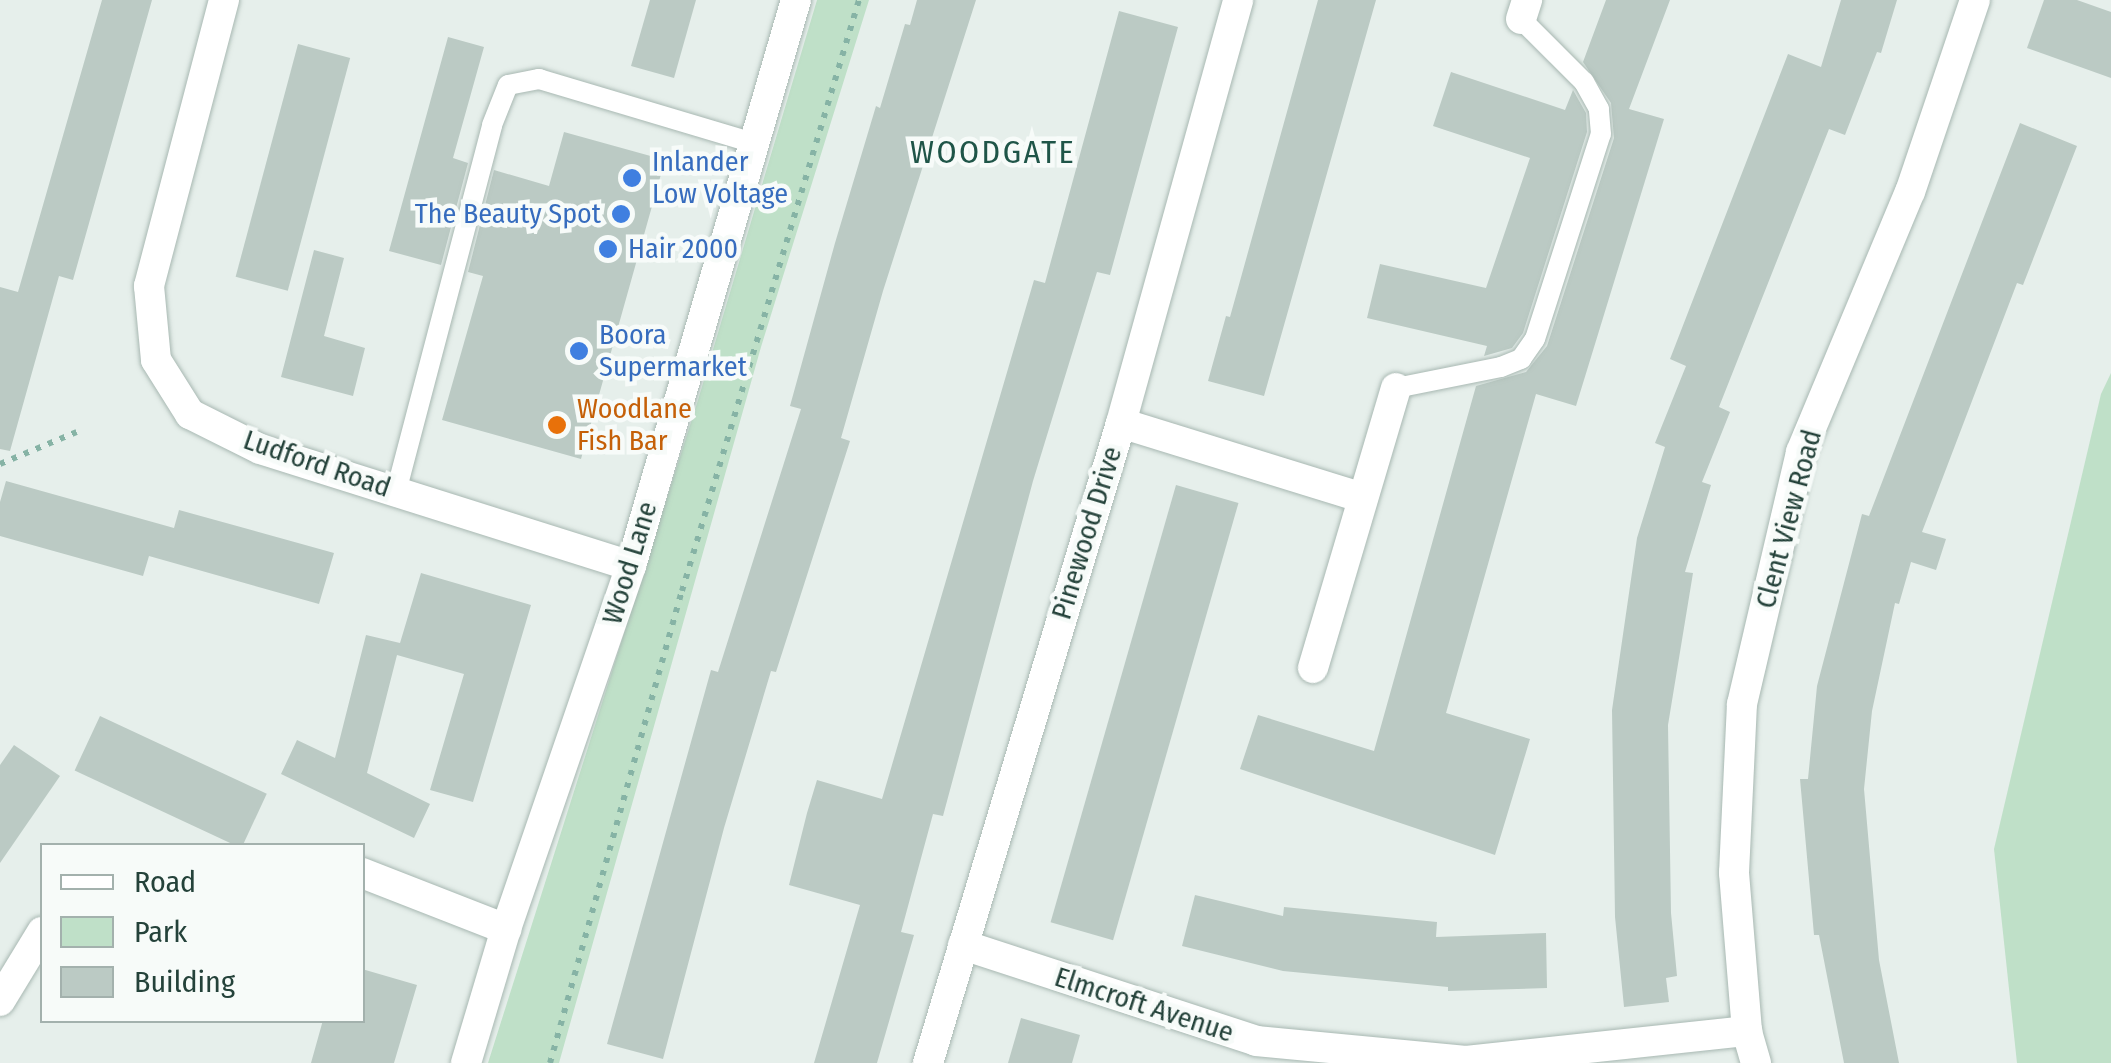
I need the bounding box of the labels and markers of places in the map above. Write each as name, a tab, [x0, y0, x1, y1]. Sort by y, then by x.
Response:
place label: Inlander Low Voltage	[652, 145, 788, 211]
marker: Inlander Low Voltage	[621, 167, 643, 189]
place label: The Beauty Spot	[415, 197, 601, 231]
marker: The Beauty Spot	[610, 203, 632, 225]
place label: Hair 2000	[628, 232, 738, 266]
marker: Hair 2000	[597, 238, 619, 260]
place label: Boora Supermarket	[599, 318, 747, 384]
marker: Boora Supermarket	[568, 340, 590, 362]
place label: Woodlane Fish Bar	[577, 392, 692, 458]
marker: Woodlane Fish Bar	[546, 414, 568, 436]

